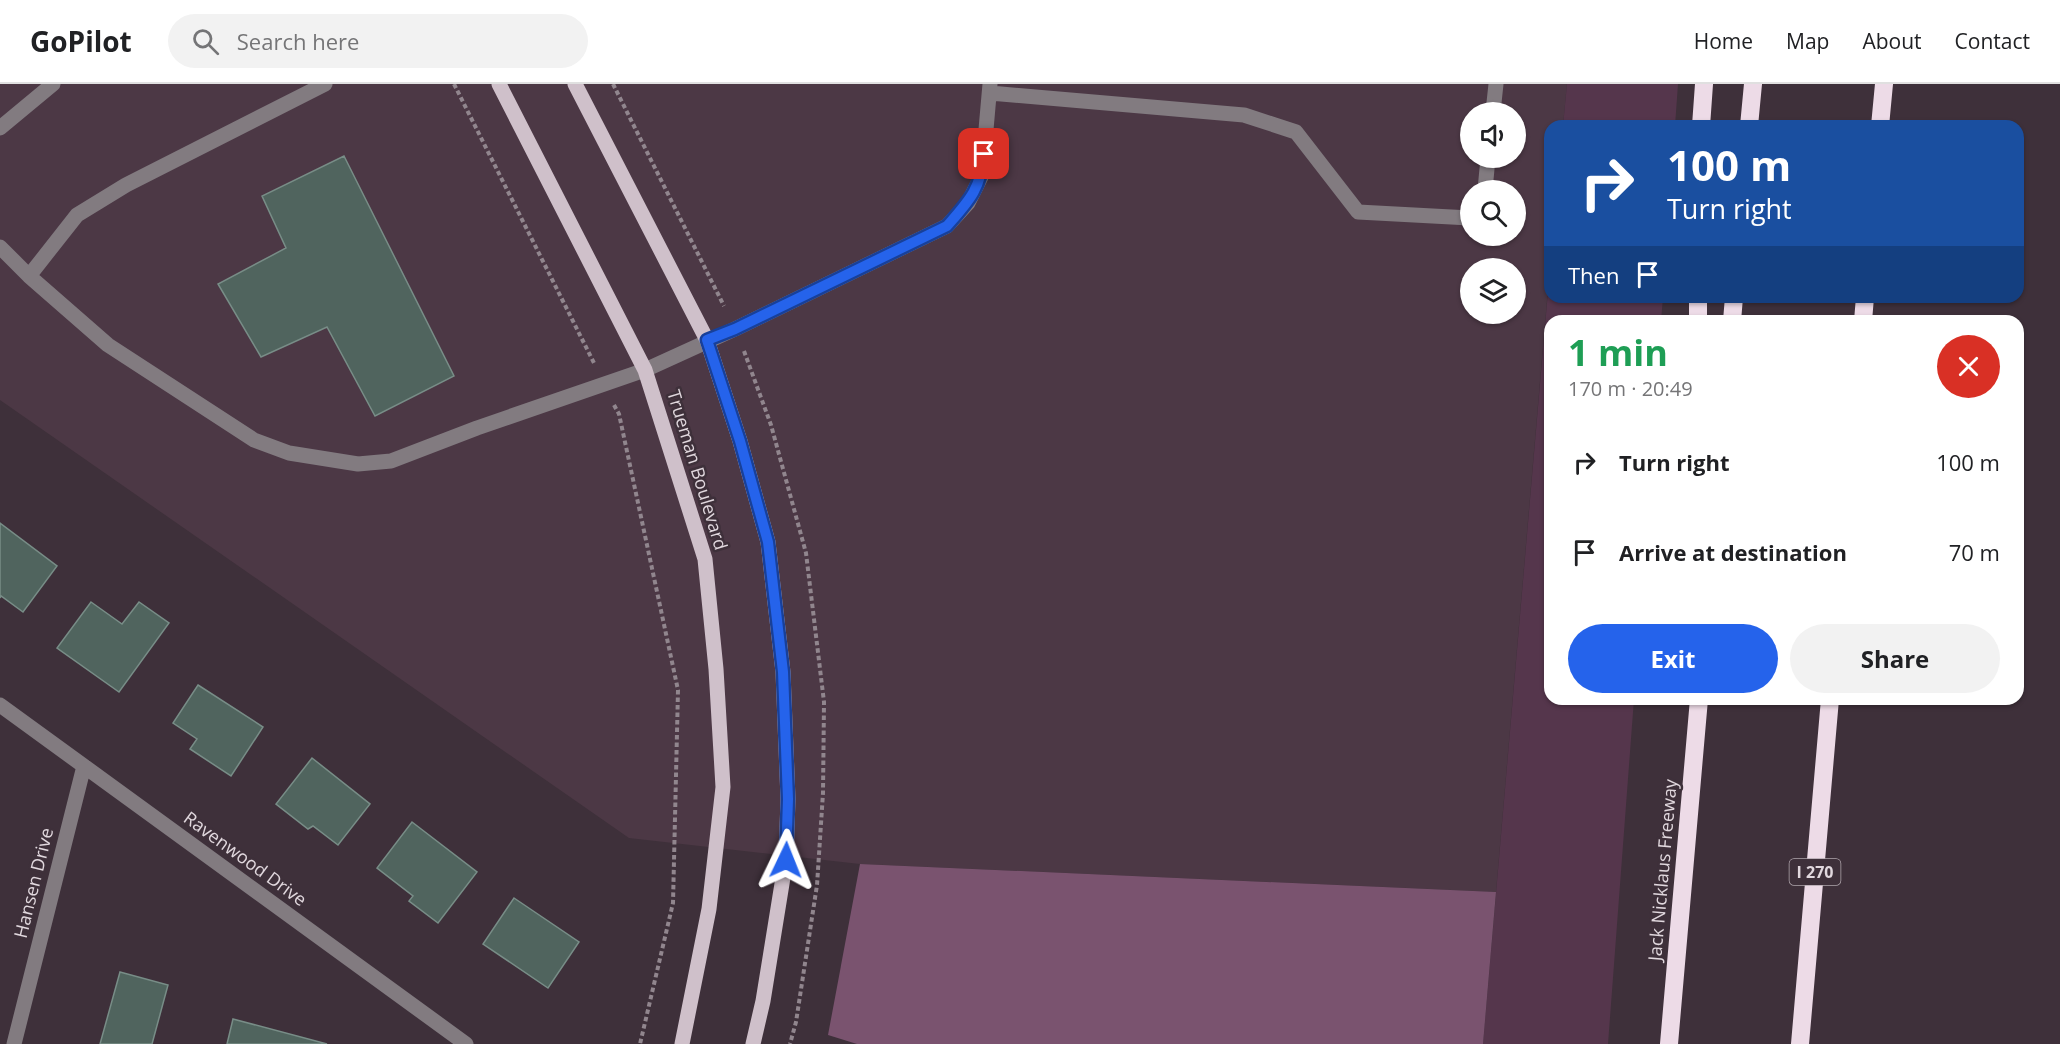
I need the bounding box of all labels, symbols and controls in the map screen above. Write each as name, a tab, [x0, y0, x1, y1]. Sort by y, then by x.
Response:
search box	[168, 14, 588, 68]
text: GoPilot	[30, 22, 132, 60]
icon: search	[189, 25, 222, 58]
text: Search here	[237, 26, 359, 56]
text: Home	[1694, 27, 1753, 55]
text: Map	[1786, 27, 1829, 55]
text: About	[1862, 27, 1922, 55]
text: Contact	[1955, 27, 2030, 55]
map controls	[1460, 102, 1526, 324]
button: sound	[1460, 102, 1526, 168]
pin	[958, 128, 1009, 179]
text: 100 m	[1667, 136, 1791, 193]
icon: arrive	[967, 137, 1000, 170]
icon: right	[1568, 144, 1646, 222]
button: search	[1460, 180, 1526, 246]
text: Turn right	[1667, 190, 1792, 227]
button: layers	[1460, 258, 1526, 324]
icon: arrive	[1631, 258, 1664, 291]
text: Then	[1568, 260, 1619, 290]
text: 1 min	[1568, 328, 1668, 377]
button: close	[1937, 335, 2000, 398]
text: 170 m · 20:49	[1568, 375, 1693, 402]
street label: Trueman Boulevard	[662, 387, 734, 553]
icon: right	[1568, 446, 1601, 479]
text: Turn right	[1619, 447, 1730, 477]
text: 100 m	[1936, 447, 2000, 477]
icon: arrive	[1568, 536, 1601, 569]
text: Arrive at destination	[1619, 537, 1847, 567]
text: 70 m	[1949, 537, 2000, 567]
button: Exit	[1568, 624, 1778, 693]
button: Share	[1790, 624, 2000, 693]
street label: Jack Nicklaus Freeway	[1642, 777, 1682, 964]
street label: Ravenwood Drive	[179, 805, 312, 911]
street label: Hansen Drive	[8, 825, 58, 940]
position arrow	[754, 828, 818, 892]
road number: I 270	[1790, 859, 1840, 885]

